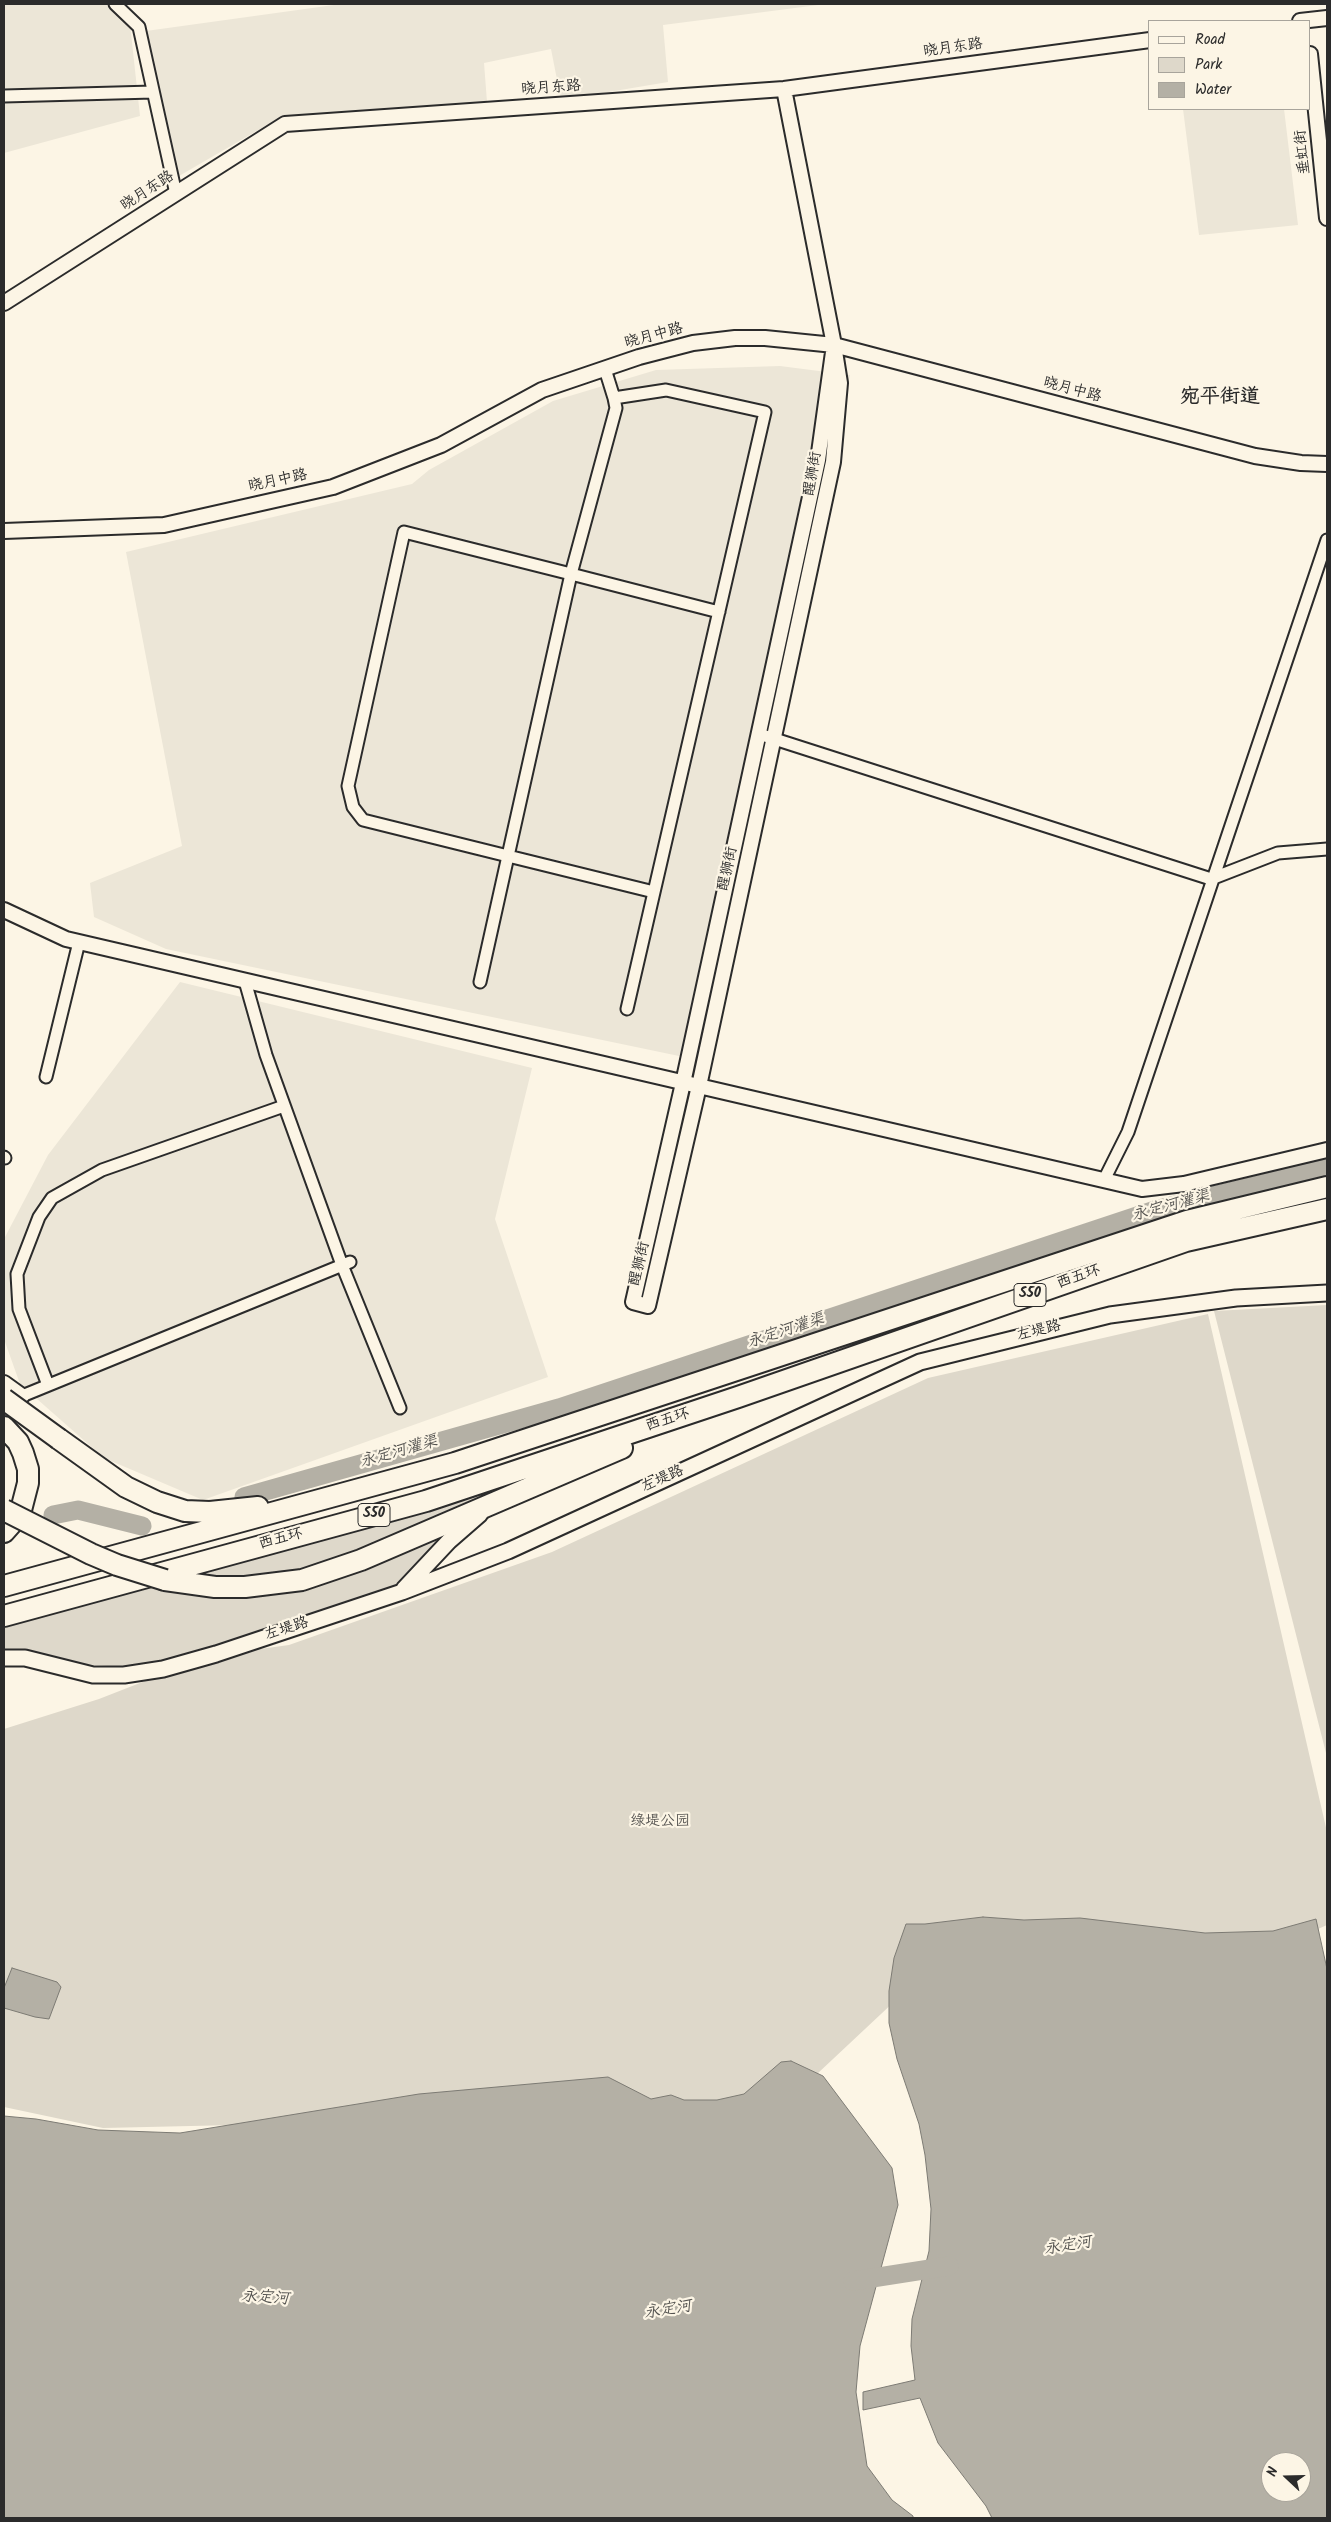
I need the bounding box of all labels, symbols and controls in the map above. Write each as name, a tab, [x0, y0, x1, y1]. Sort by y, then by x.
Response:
legend	[1148, 20, 1311, 110]
text: Road	[1195, 28, 1225, 52]
street label: 晓月东路	[922, 36, 984, 62]
text: Park	[1195, 53, 1222, 77]
street label: 晓月东路	[520, 78, 582, 100]
text: Water	[1195, 78, 1231, 102]
street label: 垂虹街	[1293, 129, 1315, 175]
street label: 晓月东路	[118, 168, 178, 216]
street label: 晓月中路	[623, 321, 685, 353]
street label: 晓月中路	[1041, 375, 1103, 407]
district label: 宛平街道	[1180, 387, 1260, 411]
street label: 醒狮街	[802, 450, 826, 498]
street label: 晓月中路	[247, 467, 309, 497]
street label: 醒狮街	[716, 845, 742, 893]
water label: 永定河灌渠	[1130, 1187, 1212, 1227]
street label: 醒狮街	[627, 1240, 655, 1288]
street label: 西五环	[1055, 1262, 1103, 1294]
road number: S50	[1014, 1284, 1046, 1306]
water label: 永定河灌渠	[745, 1311, 827, 1353]
street label: 左堤路	[1015, 1318, 1063, 1346]
street label: 西五环	[644, 1405, 692, 1437]
water label: 永定河灌渠	[358, 1433, 440, 1473]
street label: 左堤路	[639, 1463, 687, 1497]
road number: S50	[358, 1504, 390, 1526]
street label: 西五环	[257, 1525, 305, 1555]
street label: 左堤路	[263, 1614, 311, 1646]
park label: 绿堤公园	[630, 1813, 690, 1831]
water label: 永定河	[1043, 2234, 1093, 2260]
water label: 永定河	[240, 2288, 290, 2310]
water label: 永定河	[643, 2298, 693, 2324]
north arrow	[1261, 2452, 1311, 2502]
text: N	[1261, 2464, 1285, 2480]

